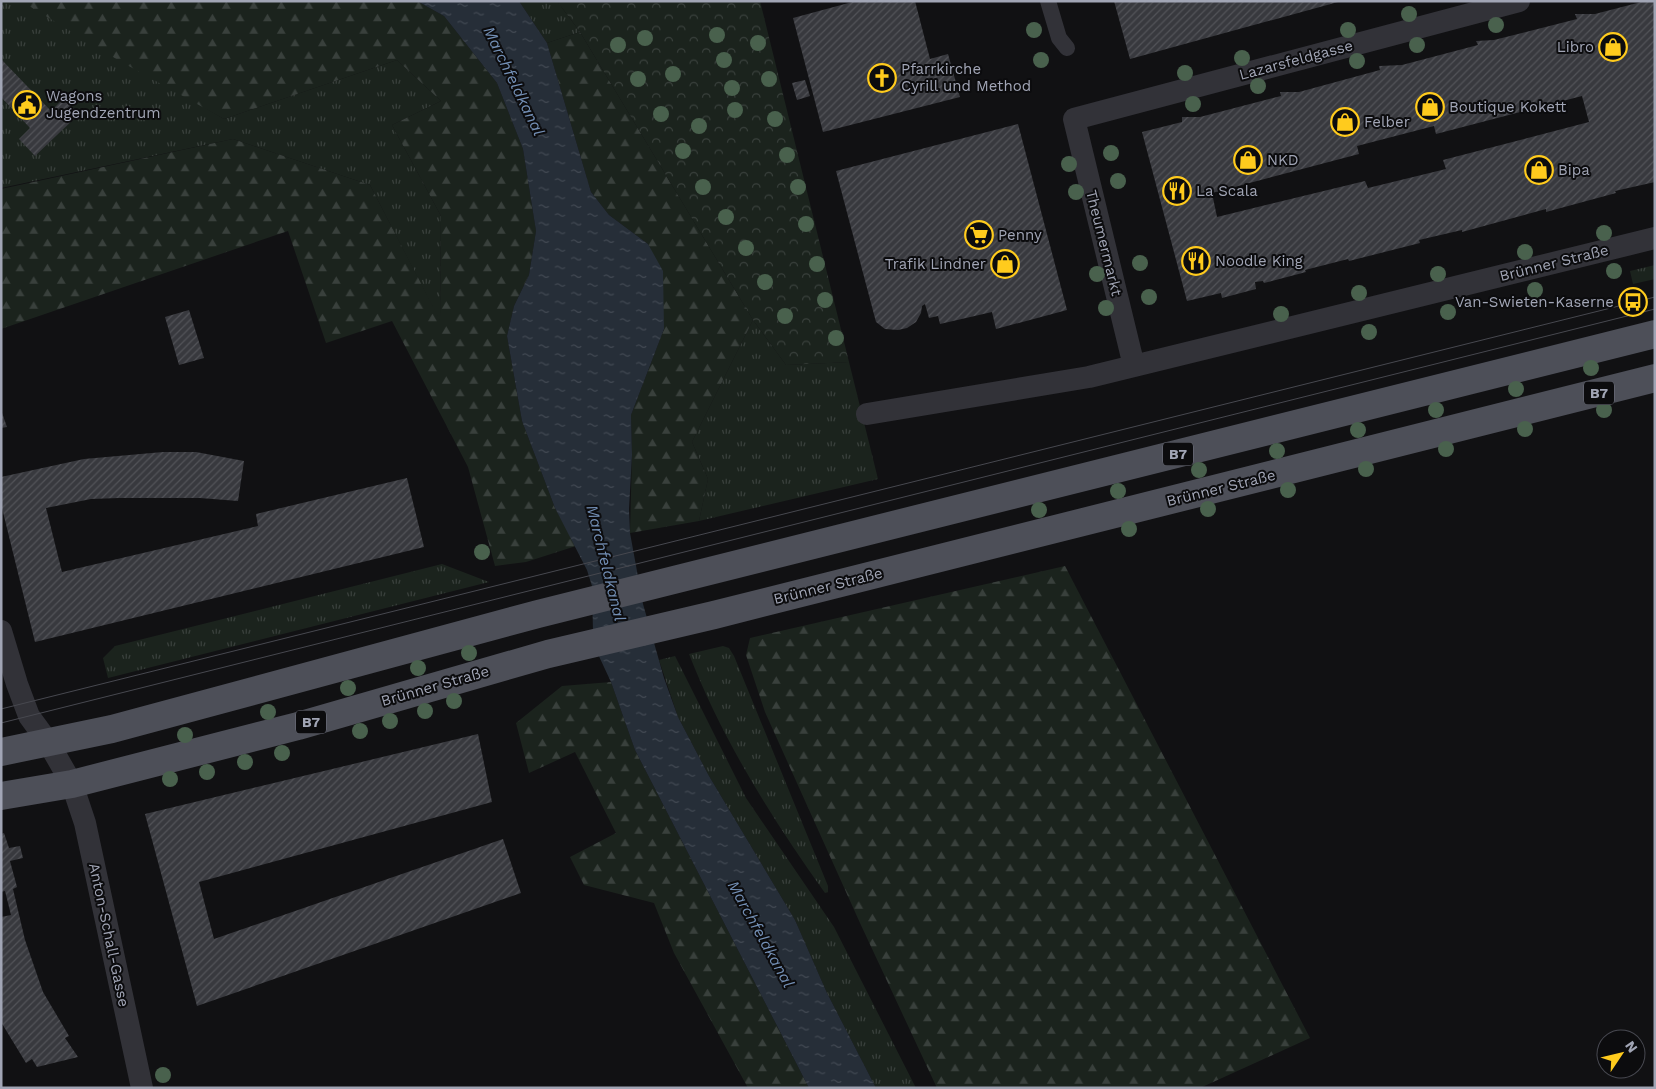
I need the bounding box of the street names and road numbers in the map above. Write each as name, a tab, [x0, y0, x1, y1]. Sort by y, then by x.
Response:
street label: Lazarsfeldgasse	[1237, 36, 1355, 84]
street label: Theumermarkt	[1082, 188, 1126, 299]
street label: Brünner Straße	[1498, 241, 1610, 285]
road number: B7	[1584, 382, 1614, 404]
road number: B7	[1163, 442, 1193, 466]
street label: Brünner Straße	[1165, 466, 1277, 510]
street label: Brünner Straße	[772, 564, 884, 608]
street label: Brünner Straße	[379, 662, 491, 710]
road number: B7	[296, 710, 326, 734]
street label: Anton-Schall-Gasse	[85, 861, 133, 1009]

